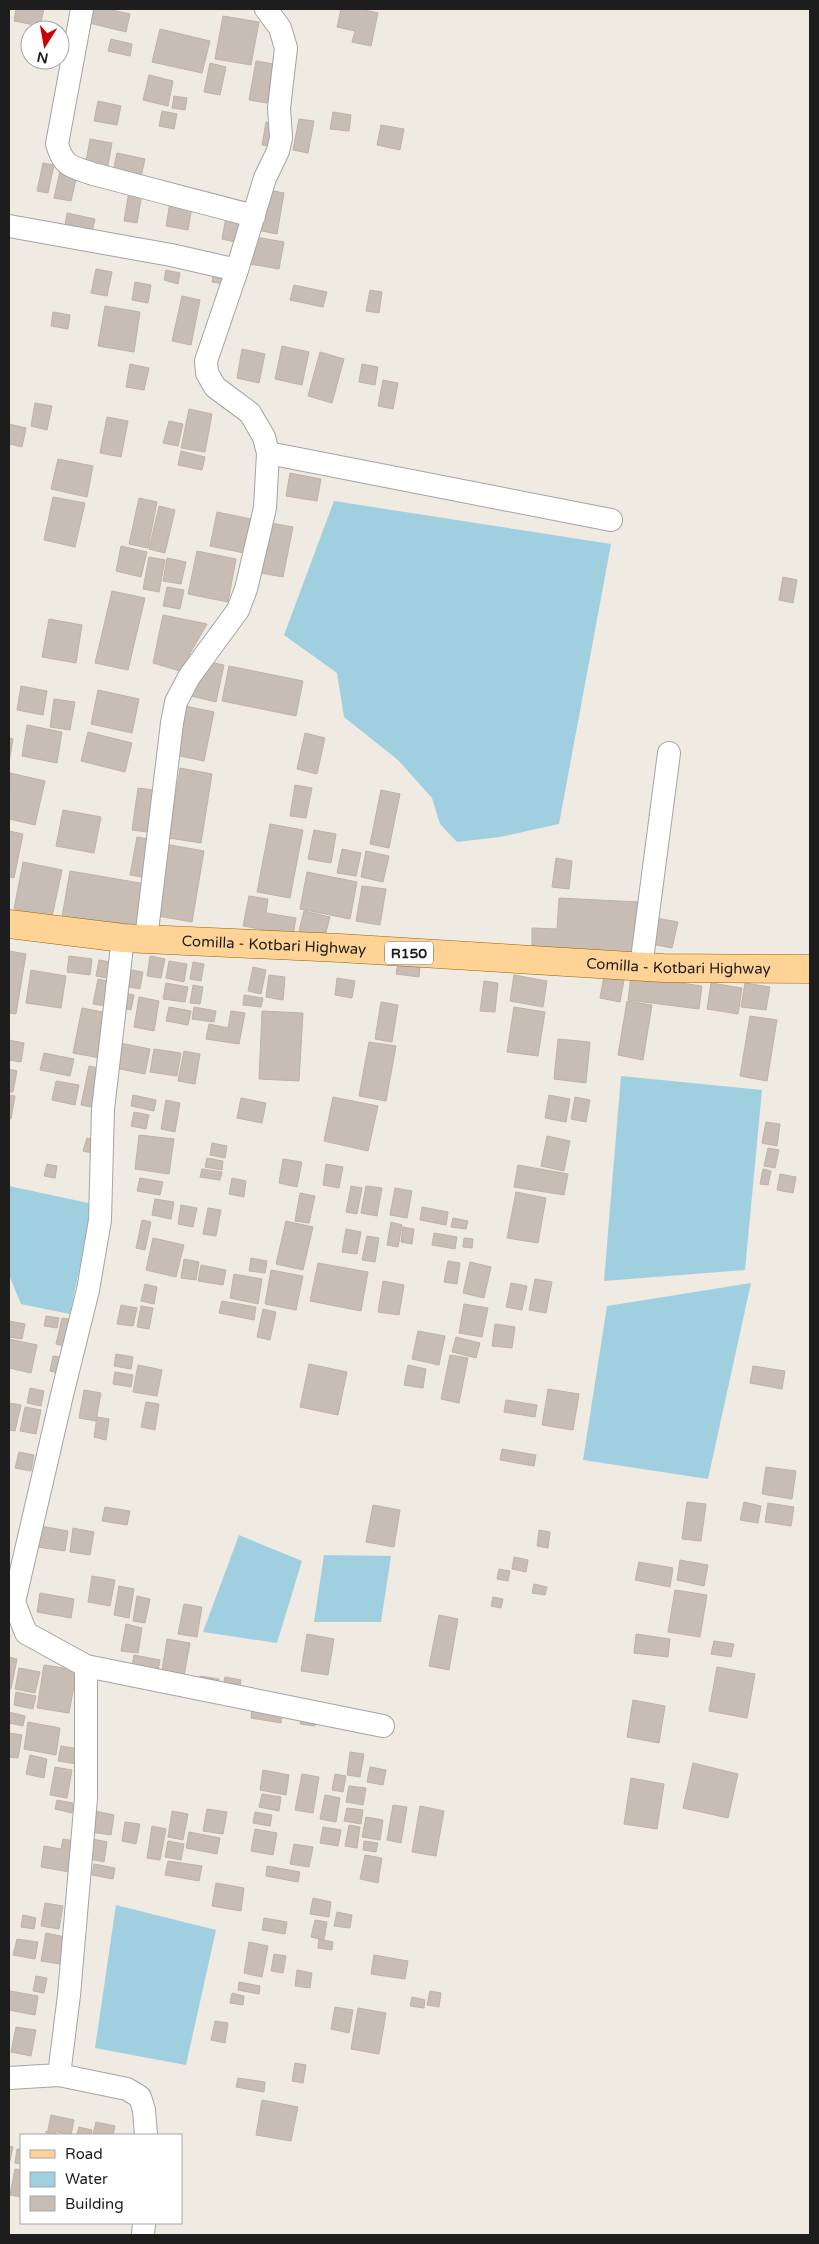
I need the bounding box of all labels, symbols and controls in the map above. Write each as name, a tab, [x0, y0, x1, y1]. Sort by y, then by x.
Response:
north arrow	[20, 20, 70, 70]
text: N	[35, 48, 50, 67]
street label: Comilla - Kotbari Highway	[181, 932, 367, 959]
road number: R150	[385, 941, 433, 964]
street label: Comilla - Kotbari Highway	[586, 954, 771, 978]
legend	[20, 2134, 182, 2224]
text: Road	[65, 2145, 103, 2163]
text: Water	[65, 2170, 108, 2188]
text: Building	[65, 2195, 124, 2213]

